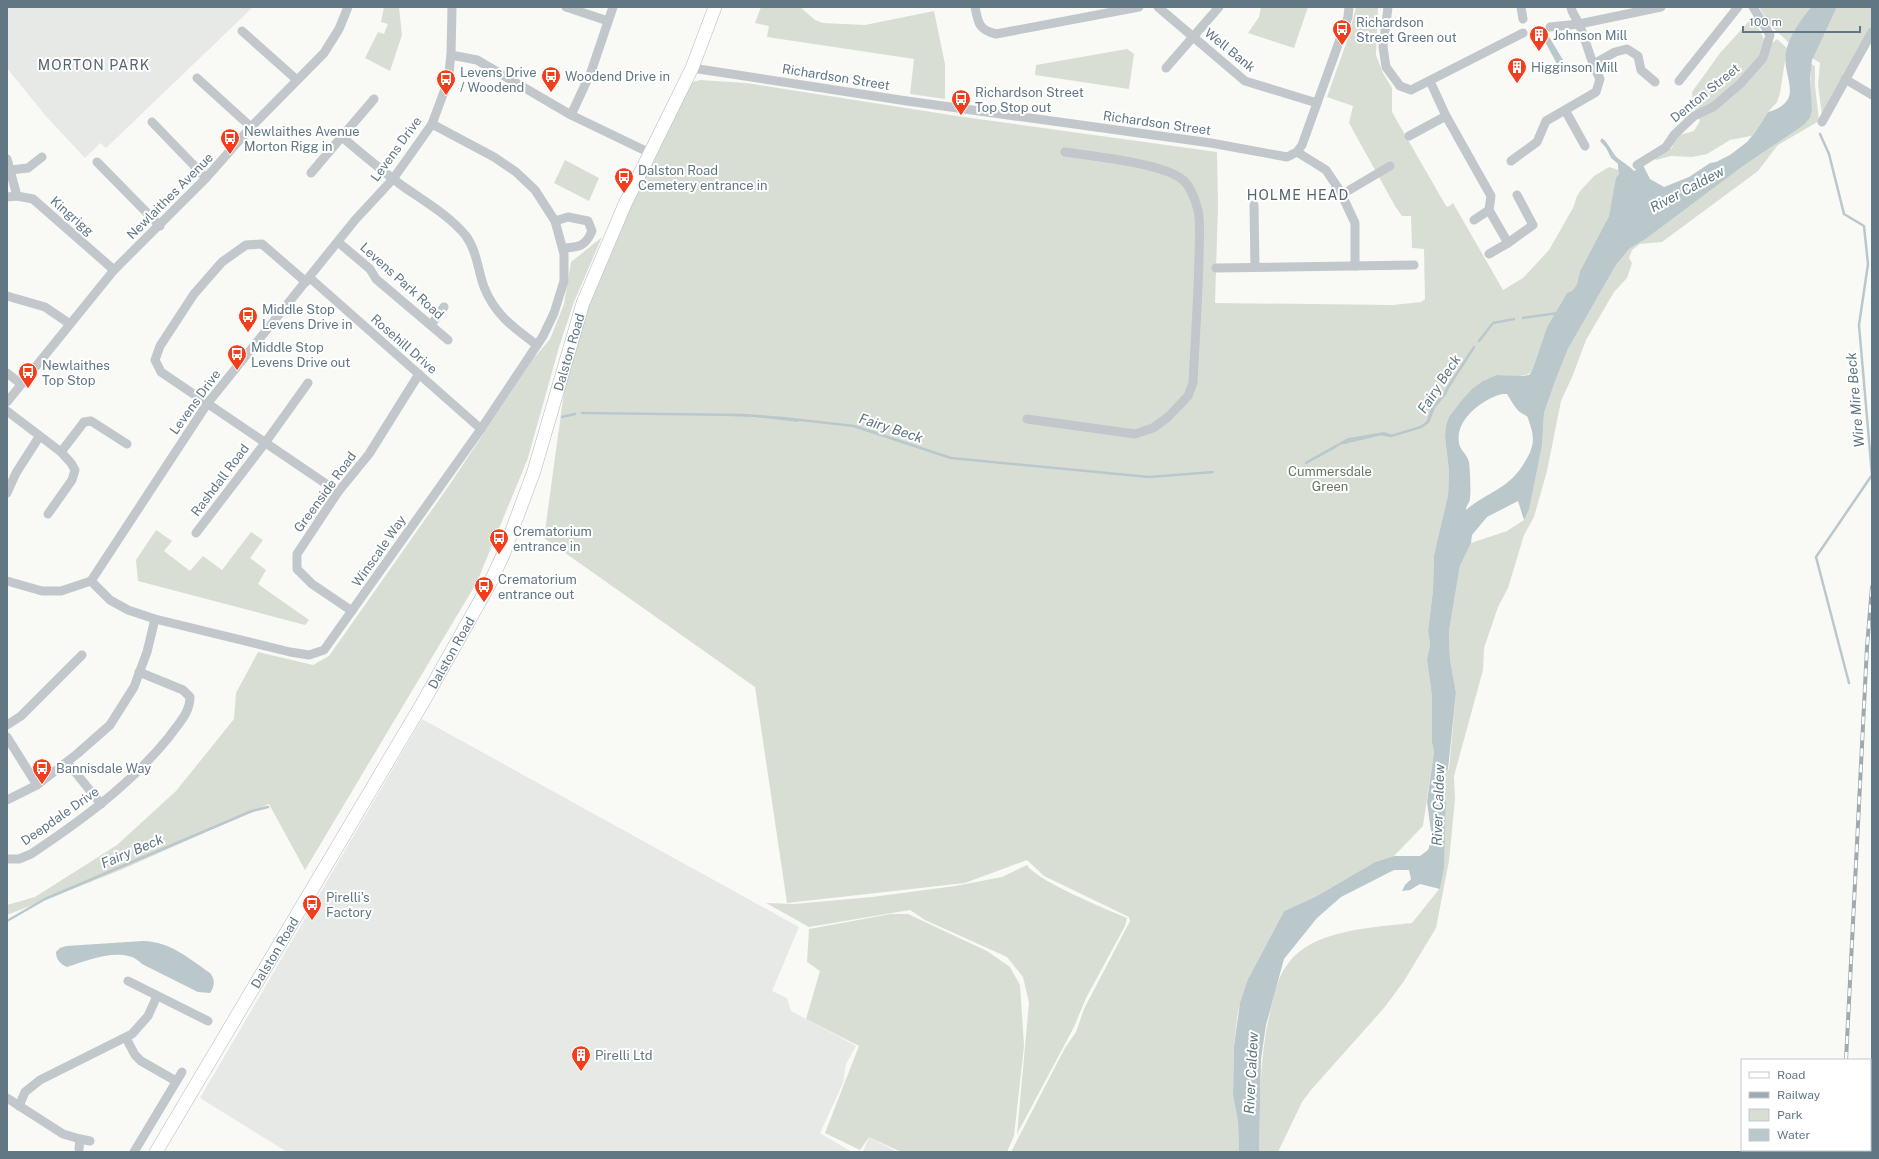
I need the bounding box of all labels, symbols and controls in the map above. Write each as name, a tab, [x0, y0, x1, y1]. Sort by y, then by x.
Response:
scale bar	[1743, 8, 1860, 34]
place label: Richardson Street Green out	[1356, 15, 1457, 45]
text: 100 m	[1749, 15, 1782, 29]
bus stop icon: Richardson Street Green out	[1331, 18, 1353, 46]
building icon: Johnson Mill	[1528, 24, 1550, 52]
street label: Well Bank	[1202, 25, 1258, 75]
place label: Johnson Mill	[1553, 28, 1627, 43]
building icon: Higginson Mill	[1506, 56, 1528, 84]
district label: MORTON PARK	[38, 57, 150, 73]
place label: Higginson Mill	[1531, 60, 1618, 75]
street label: Richardson Street	[781, 61, 891, 93]
street label: Denton Street	[1667, 61, 1743, 125]
place label: Levens Drive / Woodend	[460, 65, 537, 95]
bus stop icon: Woodend Drive in	[540, 65, 562, 93]
bus stop icon: Levens Drive / Woodend	[435, 68, 457, 96]
place label: Woodend Drive in	[565, 69, 670, 84]
place label: Richardson Street Top Stop out	[975, 85, 1084, 115]
bus stop icon: Richardson Street Top Stop out	[950, 88, 972, 116]
street label: Richardson Street	[1102, 108, 1212, 138]
street label: Levens Drive	[367, 114, 425, 184]
place label: Newlaithes Avenue Morton Rigg in	[244, 124, 360, 154]
bus stop icon: Newlaithes Avenue Morton Rigg in	[219, 127, 241, 155]
street label: Newlaithes Avenue	[124, 150, 216, 242]
water label: River Caldew	[1647, 162, 1727, 215]
place label: Dalston Road Cemetery entrance in	[638, 163, 767, 193]
bus stop icon: Dalston Road Cemetery entrance in	[613, 166, 635, 194]
district label: HOLME HEAD	[1247, 187, 1349, 203]
street label: Kingrigg	[47, 193, 97, 239]
street label: Levens Park Road	[357, 240, 447, 322]
place label: Middle Stop Levens Drive in	[262, 302, 352, 332]
bus stop icon: Middle Stop Levens Drive in	[237, 305, 259, 333]
street label: Rosehill Drive	[368, 311, 440, 377]
street label: Dalston Road	[550, 312, 587, 393]
place label: Middle Stop Levens Drive out	[251, 340, 350, 370]
bus stop icon: Middle Stop Levens Drive out	[226, 343, 248, 371]
water label: Fairy Beck	[1414, 351, 1464, 416]
water label: Wire Mire Beck	[1843, 351, 1867, 448]
place label: Newlaithes Top Stop	[42, 358, 110, 388]
bus stop icon: Newlaithes Top Stop	[17, 361, 39, 389]
street label: Levens Drive	[166, 367, 224, 437]
water label: Fairy Beck	[857, 410, 925, 446]
street label: Rashdall Road	[188, 441, 252, 519]
street label: Greenside Road	[291, 449, 359, 535]
park label: Cummersdale Green	[1288, 464, 1372, 494]
street label: Winscale Way	[349, 513, 409, 589]
place label: Crematorium entrance in	[513, 524, 592, 554]
bus stop icon: Crematorium entrance in	[488, 527, 510, 555]
place label: Crematorium entrance out	[498, 572, 577, 602]
bus stop icon: Crematorium entrance out	[473, 575, 495, 603]
street label: Dalston Road	[425, 614, 477, 691]
bus stop icon: Bannisdale Way	[31, 757, 53, 785]
place label: Bannisdale Way	[56, 761, 151, 776]
water label: River Caldew	[1429, 763, 1447, 846]
street label: Deepdale Drive	[18, 784, 102, 848]
water label: Fairy Beck	[98, 830, 166, 871]
place label: Pirelli's Factory	[326, 890, 372, 920]
bus stop icon: Pirelli's Factory	[301, 893, 323, 921]
street label: Dalston Road	[248, 914, 301, 991]
water label: River Caldew	[1241, 1031, 1261, 1114]
building icon: Pirelli Ltd	[570, 1044, 592, 1072]
place label: Pirelli Ltd	[595, 1048, 652, 1063]
legend	[1741, 1059, 1871, 1151]
text: Road	[1777, 1068, 1805, 1082]
text: Railway	[1777, 1088, 1821, 1102]
text: Park	[1777, 1108, 1803, 1122]
text: Water	[1777, 1128, 1811, 1142]

